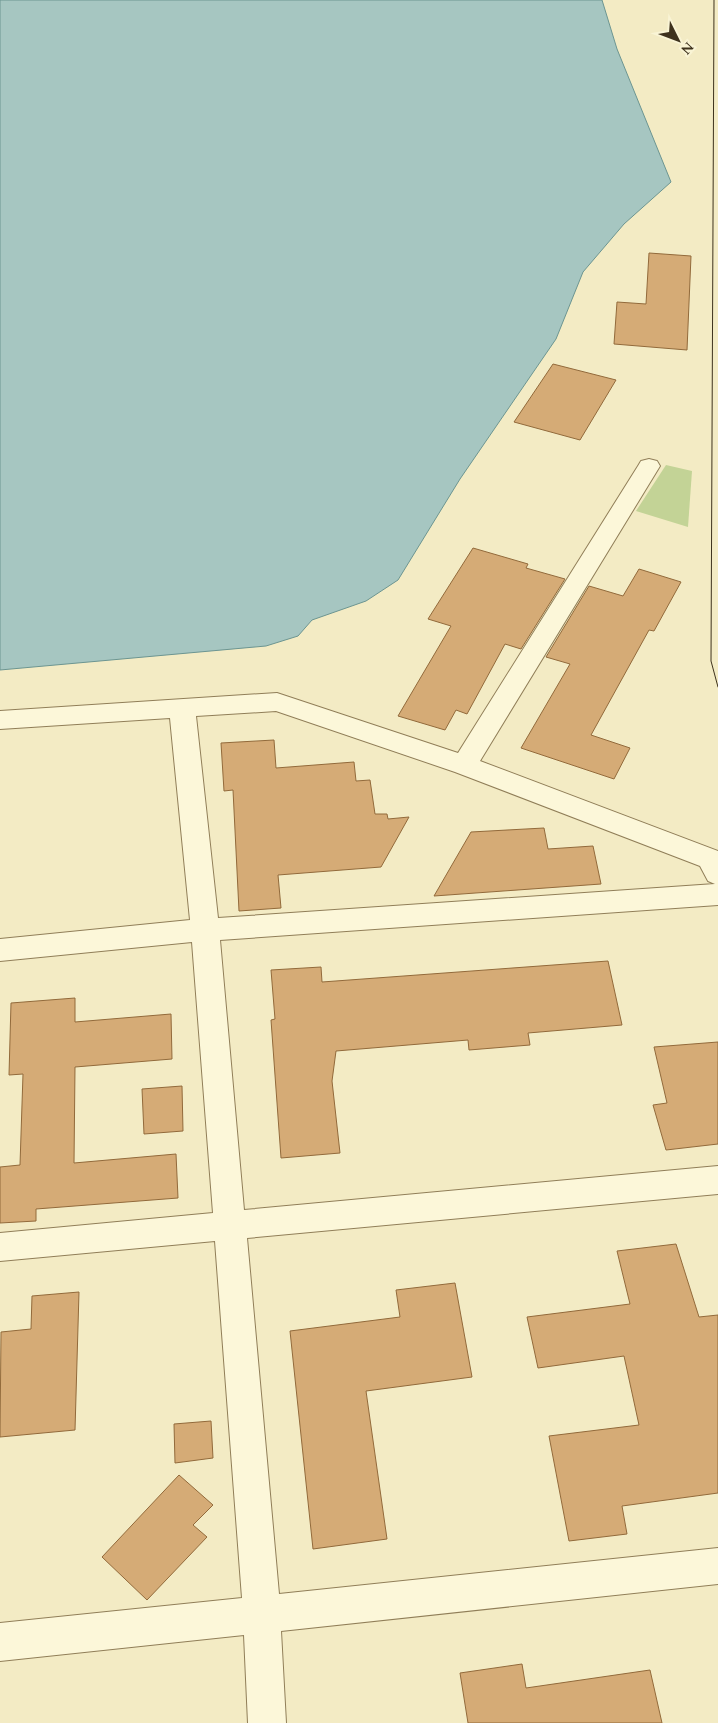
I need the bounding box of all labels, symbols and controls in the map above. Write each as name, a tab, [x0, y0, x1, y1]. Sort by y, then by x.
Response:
north arrow	[653, 15, 703, 65]
text: N	[676, 37, 699, 60]

